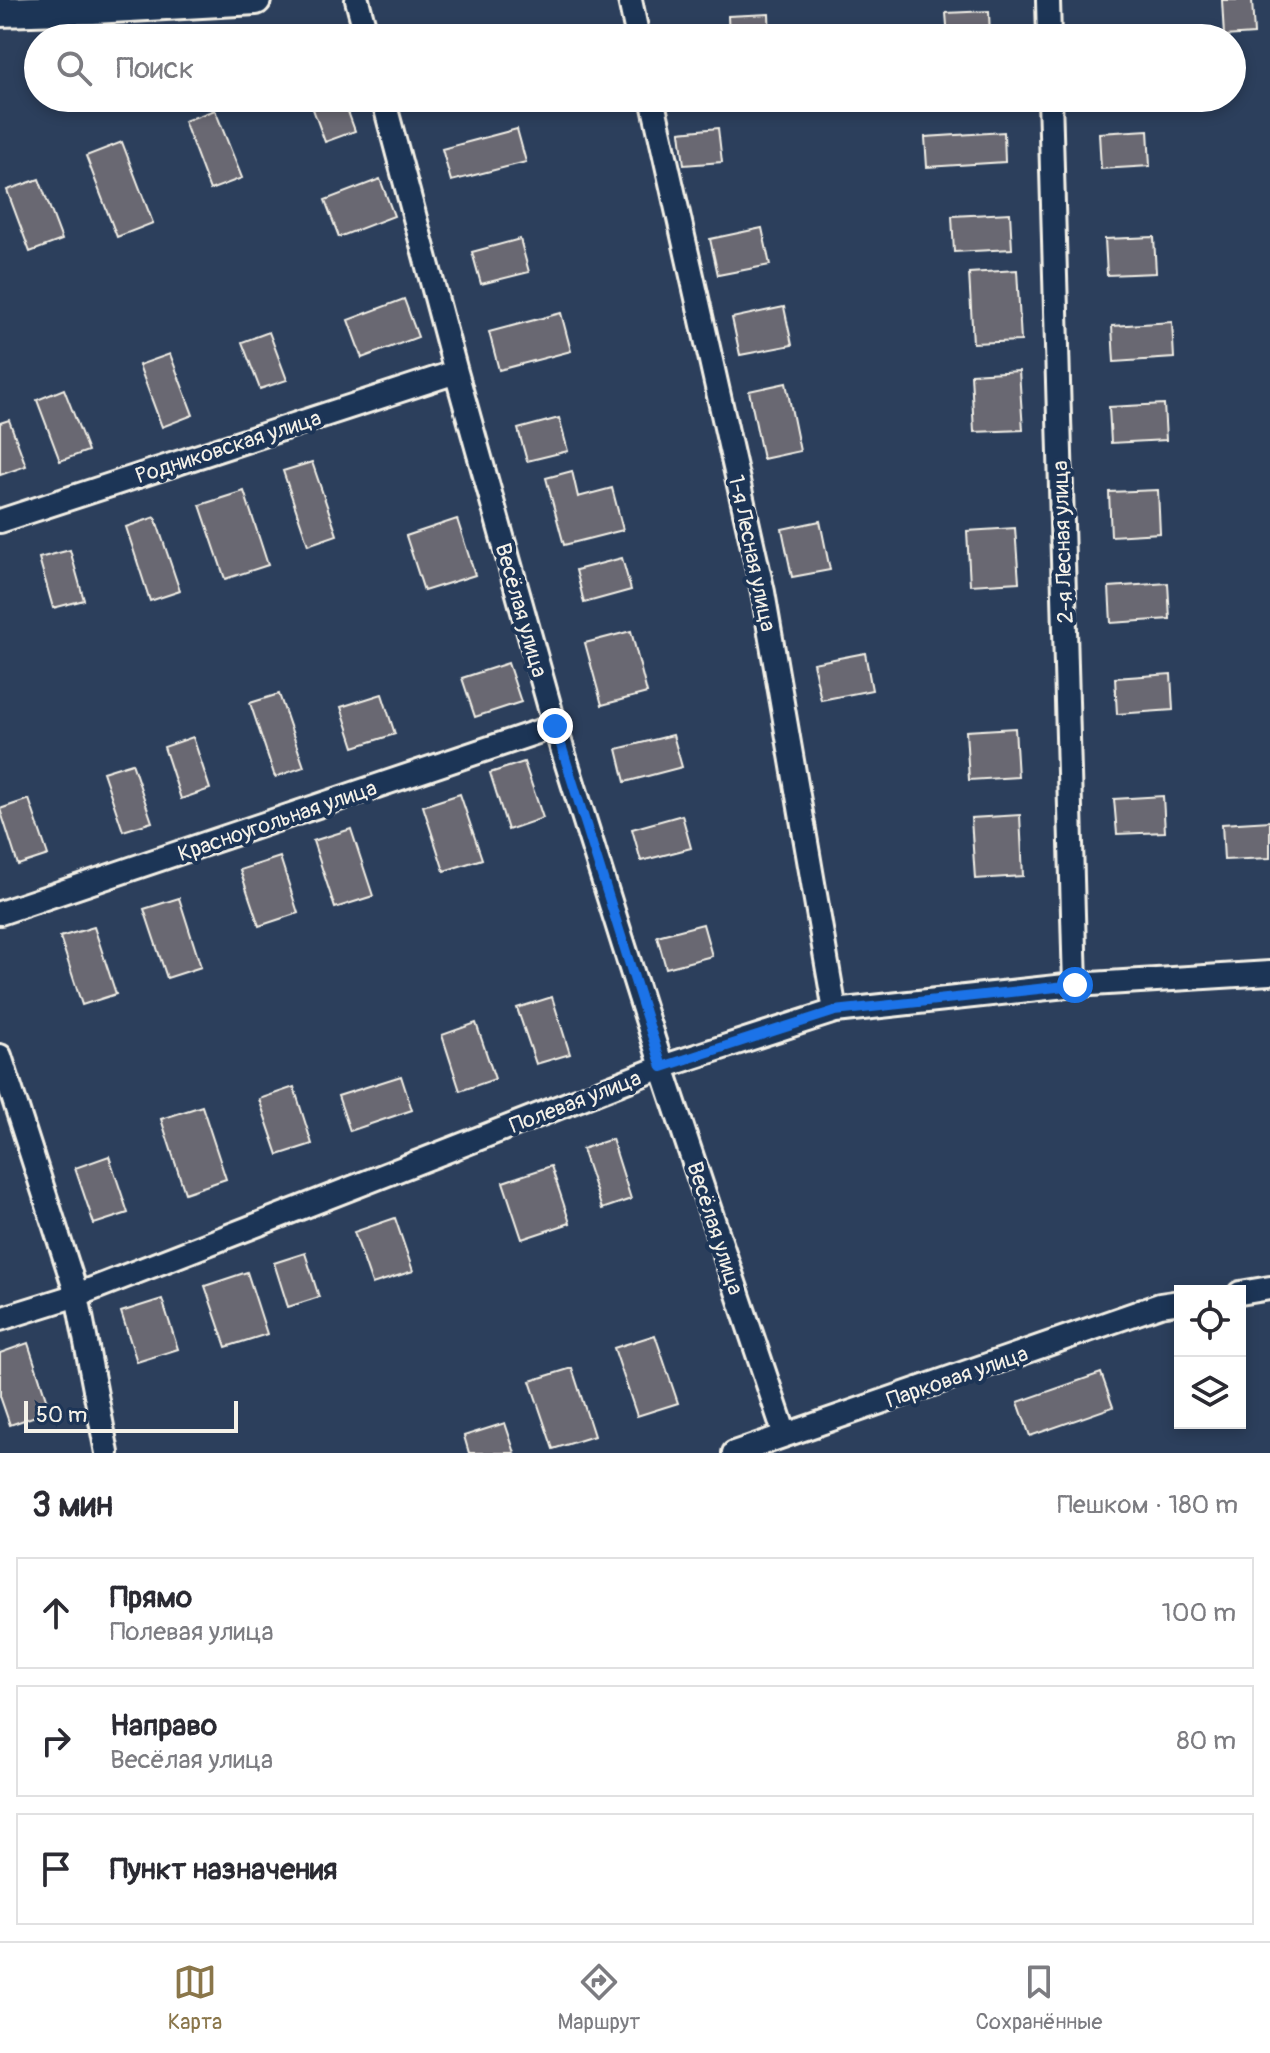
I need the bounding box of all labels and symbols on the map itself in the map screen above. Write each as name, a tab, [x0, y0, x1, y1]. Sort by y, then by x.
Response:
street label: Родниковская улица	[132, 404, 325, 490]
street label: 2-я Лесная улица	[1046, 460, 1080, 624]
street label: 1-я Лесная улица	[722, 472, 782, 634]
street label: Весёлая улица	[489, 540, 554, 680]
route end	[537, 708, 573, 744]
street label: Красноугольная улица	[174, 774, 381, 868]
route start	[1057, 967, 1093, 1003]
street label: Полевая улица	[506, 1064, 645, 1140]
street label: Весёлая улица	[680, 1158, 750, 1298]
street label: Парковая улица	[883, 1340, 1032, 1414]
scale bar	[24, 1397, 238, 1433]

